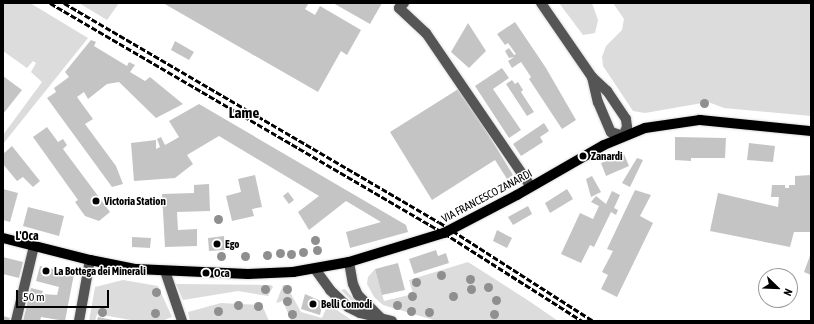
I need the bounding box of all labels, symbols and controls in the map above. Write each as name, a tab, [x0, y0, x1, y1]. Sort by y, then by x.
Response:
district label: Lame	[229, 104, 259, 122]
place label: Zanardi	[591, 149, 623, 163]
marker: Zanardi	[578, 151, 588, 161]
street label: VIA FRANCESCO ZANARDI	[440, 167, 534, 225]
place label: Victoria Station	[104, 194, 166, 208]
marker: Victoria Station	[91, 196, 101, 206]
district label: L'Oca	[15, 230, 39, 244]
place label: Ego	[225, 237, 239, 251]
marker: Ego	[212, 239, 222, 249]
place label: La Bottega dei Minerali	[54, 264, 146, 278]
marker: La Bottega dei Minerali	[41, 266, 51, 276]
place label: Oca	[214, 266, 230, 280]
marker: Oca	[201, 268, 211, 278]
north arrow	[758, 268, 798, 308]
scale bar	[18, 282, 111, 308]
text: N	[781, 287, 795, 298]
text: 50 m	[23, 290, 45, 304]
place label: Belli Comodi	[321, 297, 372, 311]
marker: Belli Comodi	[308, 299, 318, 309]

